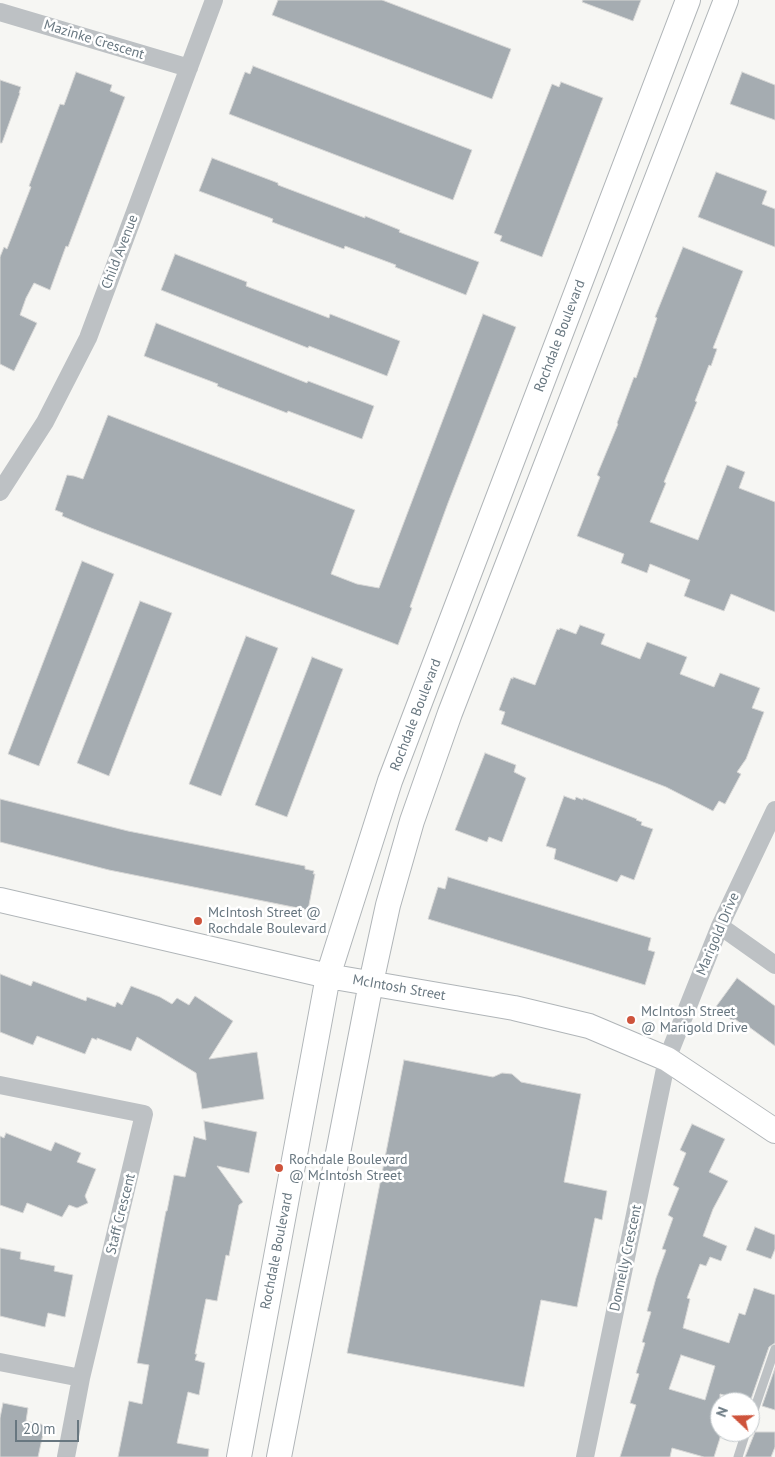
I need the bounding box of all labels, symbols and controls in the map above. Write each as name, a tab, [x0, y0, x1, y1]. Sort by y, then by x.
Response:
street label: Mazinke Crescent	[42, 17, 146, 63]
street label: Child Avenue	[98, 212, 142, 292]
street label: Rochdale Boulevard	[531, 278, 589, 394]
street label: Rochdale Boulevard	[387, 657, 445, 773]
street label: Marigold Drive	[693, 890, 743, 978]
place label: McIntosh Street @ Rochdale Boulevard	[208, 905, 327, 938]
marker: McIntosh Street @ Rochdale Boulevard	[192, 915, 204, 927]
street label: McIntosh Street	[351, 972, 447, 1004]
place label: McIntosh Street @ Marigold Drive	[641, 1004, 748, 1036]
marker: McIntosh Street @ Marigold Drive	[625, 1014, 637, 1026]
place label: Rochdale Boulevard @ McIntosh Street	[289, 1152, 408, 1184]
marker: Rochdale Boulevard @ McIntosh Street	[273, 1162, 285, 1174]
street label: Staff Crescent	[103, 1172, 139, 1256]
street label: Rochdale Boulevard	[257, 1191, 297, 1311]
street label: Donnelly Crescent	[606, 1203, 646, 1313]
north arrow	[710, 1392, 760, 1442]
text: N	[712, 1404, 732, 1420]
scale bar	[18, 1410, 81, 1442]
text: 20 m	[23, 1419, 56, 1438]

